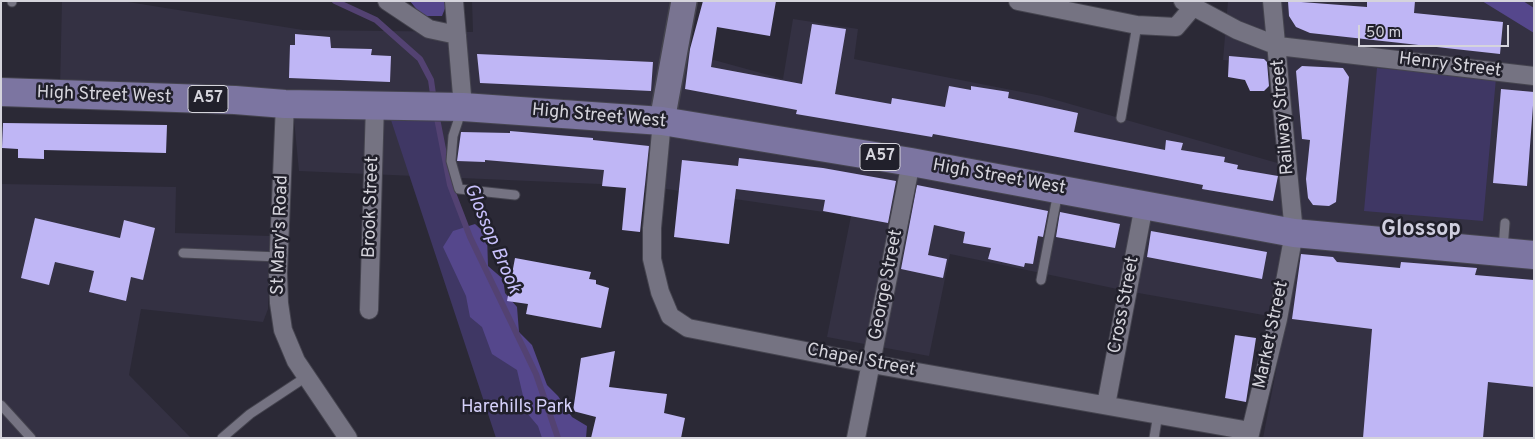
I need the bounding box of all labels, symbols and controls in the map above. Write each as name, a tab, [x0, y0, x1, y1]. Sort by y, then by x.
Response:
scale bar	[1360, 15, 1511, 47]
text: 50 m	[1366, 24, 1401, 43]
street label: Henry Street	[1397, 49, 1503, 83]
street label: Railway Street	[1268, 58, 1300, 176]
street label: High Street West	[36, 83, 172, 109]
road number: A57	[188, 86, 228, 112]
street label: High Street West	[531, 100, 667, 134]
road number: A57	[860, 144, 900, 170]
street label: Brook Street	[359, 156, 385, 258]
street label: High Street West	[931, 156, 1067, 200]
street label: St Mary's Road	[268, 175, 294, 295]
water label: Glossop Brook	[458, 181, 524, 297]
district label: Glossop	[1381, 218, 1461, 244]
street label: George Street	[866, 228, 908, 342]
street label: Cross Street	[1105, 254, 1145, 356]
street label: Market Street	[1250, 279, 1294, 391]
street label: Chapel Street	[805, 340, 917, 382]
park label: Harehills Park	[461, 397, 573, 419]

